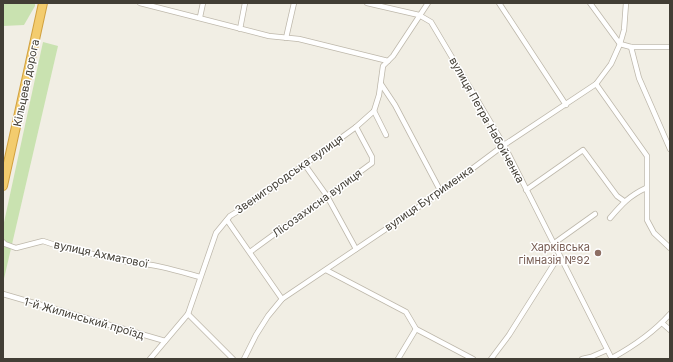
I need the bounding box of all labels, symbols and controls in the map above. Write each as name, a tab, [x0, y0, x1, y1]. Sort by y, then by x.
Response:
street label: Кільцева дорога	[10, 38, 42, 128]
street label: вулиця Петра Набойченка	[446, 55, 528, 185]
street label: Звенигородська вулиця	[232, 131, 346, 217]
street label: вулиця Бугрименка	[382, 162, 476, 234]
street label: Лісозахисна вулиця	[269, 166, 365, 240]
street label: вулиця Ахматової	[53, 237, 151, 271]
place label: Харківська гімназія №92	[518, 240, 590, 267]
marker: Харківська гімназія №92	[593, 248, 603, 258]
street label: 1-й Жилинський проїзд	[22, 294, 146, 342]

